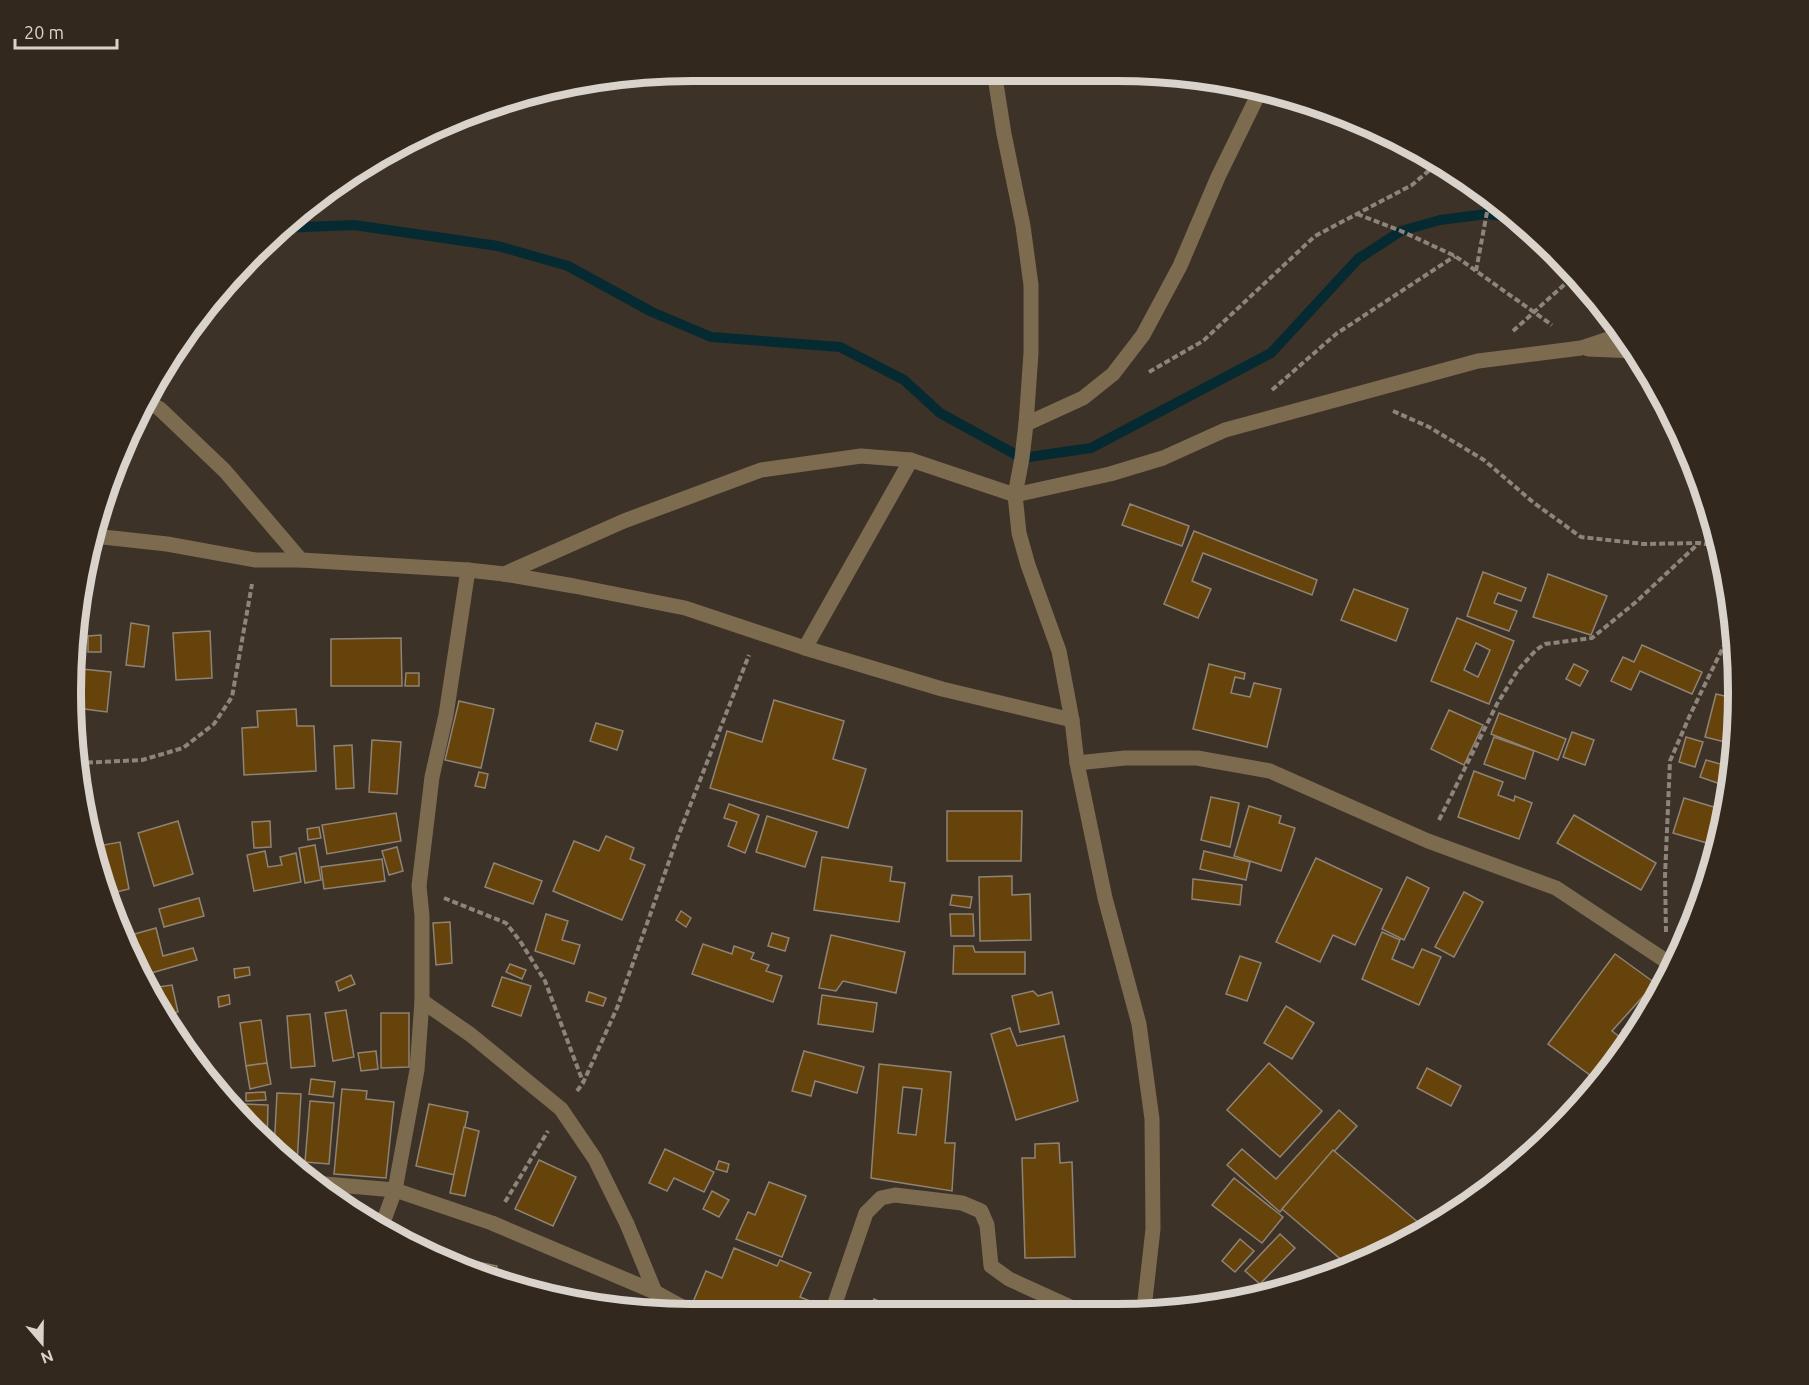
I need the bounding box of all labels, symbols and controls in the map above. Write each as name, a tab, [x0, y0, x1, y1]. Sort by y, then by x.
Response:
scale bar	[15, 12, 117, 50]
text: 20 m	[24, 22, 64, 42]
north arrow	[12, 1313, 72, 1373]
text: N	[38, 1347, 56, 1368]

